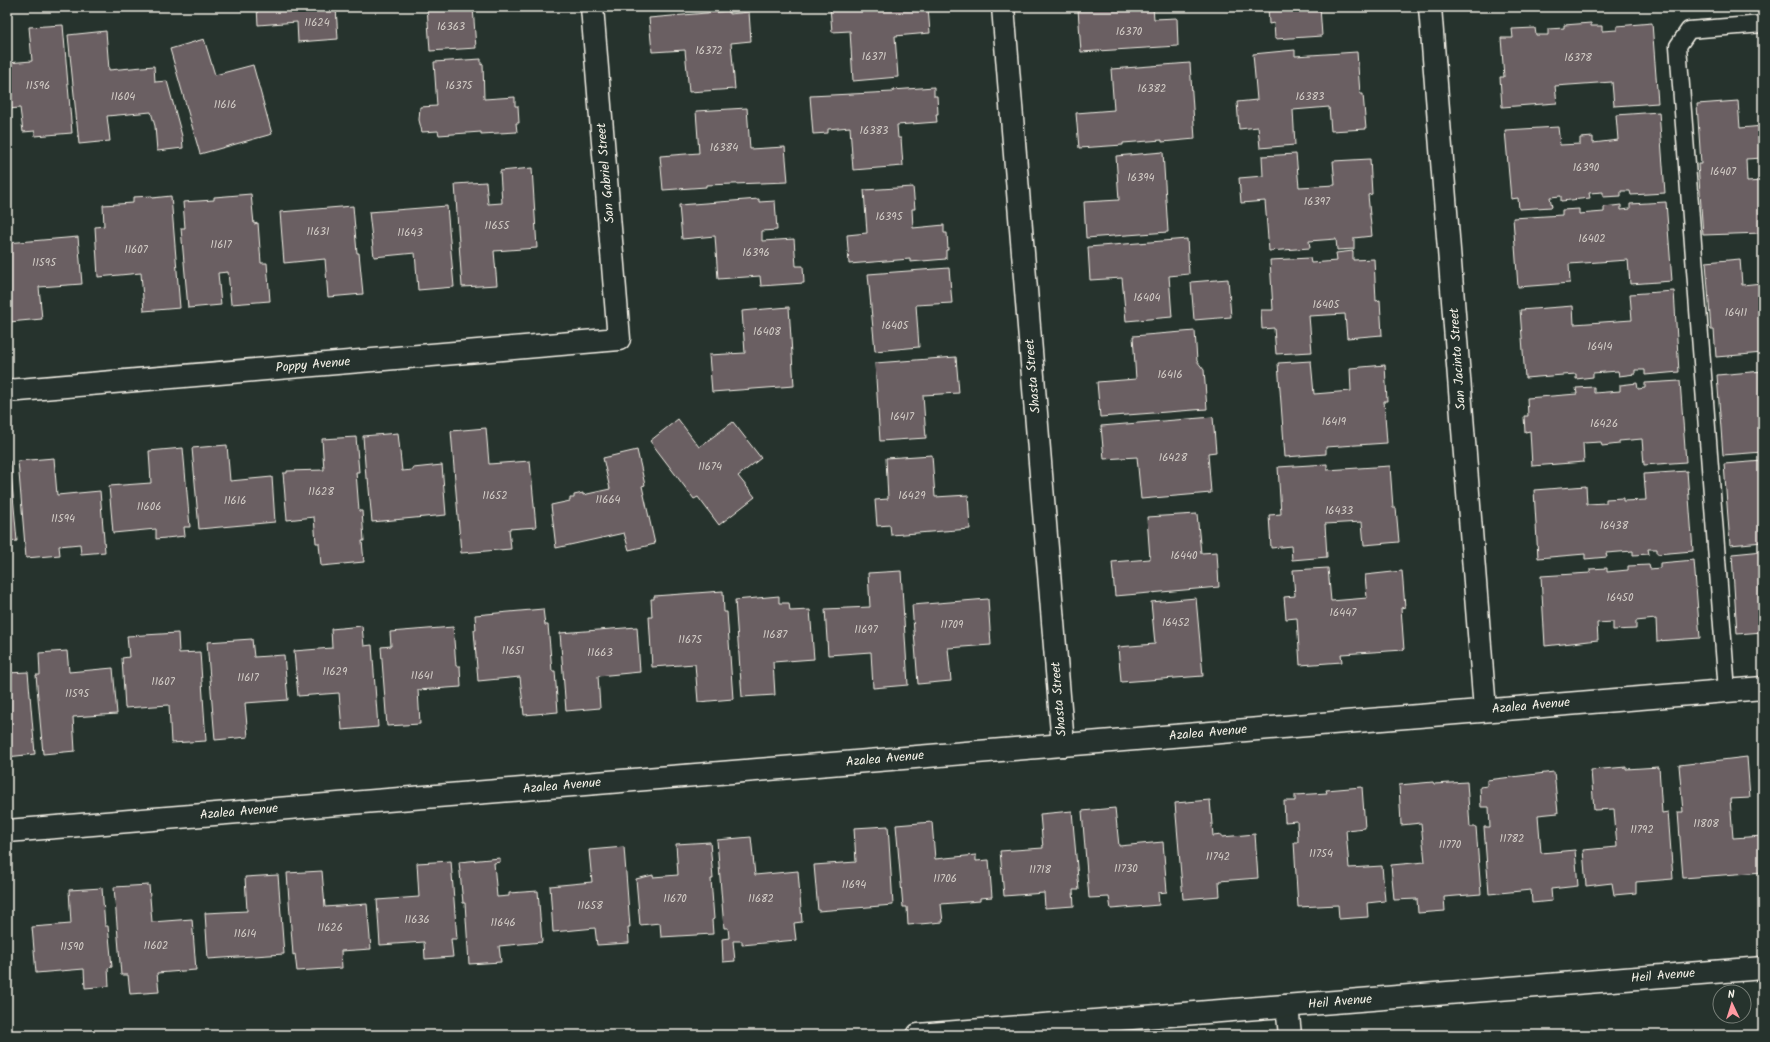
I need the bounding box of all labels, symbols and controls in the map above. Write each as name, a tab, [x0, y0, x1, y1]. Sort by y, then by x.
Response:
house number: 11624	[304, 14, 330, 32]
house number: 16363	[437, 18, 465, 36]
house number: 16370	[1116, 23, 1143, 41]
house number: 16372	[695, 42, 723, 60]
house number: 16371	[862, 48, 886, 66]
house number: 16378	[1564, 49, 1592, 67]
house number: 11596	[26, 77, 50, 95]
house number: 16375	[446, 77, 474, 95]
house number: 16382	[1138, 80, 1166, 98]
house number: 11604	[111, 88, 135, 106]
house number: 16383	[1296, 88, 1324, 106]
house number: 11616	[214, 96, 236, 114]
street label: San Gabriel Street	[591, 121, 621, 224]
house number: 16383	[860, 122, 888, 140]
house number: 16384	[710, 139, 738, 157]
house number: 16390	[1573, 159, 1600, 177]
house number: 16407	[1710, 163, 1737, 181]
house number: 16394	[1127, 169, 1155, 187]
house number: 16397	[1304, 193, 1331, 211]
house number: 16395	[875, 208, 904, 226]
house number: 11655	[485, 217, 511, 235]
house number: 11631	[307, 223, 329, 241]
house number: 11643	[397, 224, 423, 242]
house number: 16402	[1578, 230, 1606, 248]
house number: 11617	[210, 236, 233, 254]
house number: 11607	[124, 241, 149, 259]
house number: 16396	[742, 244, 770, 262]
house number: 11595	[32, 254, 57, 272]
house number: 16404	[1133, 289, 1161, 307]
house number: 16405	[1312, 296, 1341, 314]
house number: 16411	[1725, 304, 1747, 322]
street label: San Jacinto Street	[1444, 306, 1472, 411]
house number: 16405	[881, 317, 910, 335]
house number: 16408	[753, 323, 781, 341]
street label: Shasta Street	[1019, 337, 1047, 414]
house number: 16414	[1587, 338, 1613, 356]
street label: Poppy Avenue	[275, 351, 351, 379]
house number: 16416	[1157, 366, 1183, 384]
house number: 16417	[890, 408, 915, 426]
house number: 16419	[1322, 413, 1347, 431]
house number: 16426	[1590, 415, 1618, 433]
house number: 16428	[1159, 449, 1188, 467]
house number: 11674	[698, 458, 722, 476]
house number: 11628	[308, 483, 334, 501]
house number: 11652	[482, 487, 508, 505]
house number: 16429	[898, 487, 926, 505]
house number: 11664	[595, 491, 621, 509]
house number: 11616	[224, 492, 246, 510]
house number: 11606	[137, 498, 161, 516]
house number: 16433	[1325, 502, 1353, 520]
house number: 11594	[51, 510, 75, 528]
house number: 16438	[1600, 517, 1629, 535]
house number: 16440	[1170, 547, 1198, 565]
house number: 16450	[1606, 589, 1634, 607]
house number: 16447	[1330, 604, 1357, 622]
house number: 16452	[1162, 614, 1190, 632]
house number: 11709	[941, 616, 964, 634]
house number: 11697	[854, 621, 879, 639]
house number: 11687	[763, 626, 788, 644]
house number: 11675	[678, 631, 703, 649]
house number: 11651	[502, 642, 524, 660]
house number: 11663	[587, 644, 613, 662]
street label: Shasta Street	[1045, 660, 1073, 737]
house number: 11629	[323, 663, 348, 681]
house number: 11641	[411, 667, 433, 685]
house number: 11617	[237, 669, 260, 687]
house number: 11607	[151, 673, 176, 691]
house number: 11595	[65, 685, 90, 703]
street label: Azalea Avenue	[1491, 692, 1571, 720]
street label: Azalea Avenue	[1168, 719, 1248, 747]
street label: Azalea Avenue	[845, 745, 925, 773]
street label: Azalea Avenue	[522, 772, 602, 800]
street label: Azalea Avenue	[199, 798, 279, 826]
house number: 11808	[1693, 815, 1719, 833]
house number: 11792	[1630, 821, 1654, 839]
house number: 11782	[1500, 830, 1525, 848]
house number: 11770	[1439, 836, 1462, 854]
house number: 11754	[1309, 845, 1333, 863]
house number: 11742	[1206, 848, 1230, 866]
house number: 11730	[1114, 860, 1138, 878]
house number: 11718	[1029, 861, 1051, 879]
house number: 11706	[933, 870, 957, 888]
house number: 11694	[842, 876, 866, 894]
house number: 11670	[663, 890, 687, 908]
house number: 11682	[748, 890, 774, 908]
house number: 11658	[577, 897, 603, 915]
house number: 11636	[404, 911, 430, 929]
house number: 11646	[490, 914, 516, 932]
house number: 11626	[317, 919, 343, 937]
house number: 11614	[234, 925, 256, 943]
house number: 11602	[144, 937, 168, 955]
house number: 11590	[60, 938, 84, 956]
street label: Heil Avenue	[1630, 963, 1696, 989]
north arrow	[1712, 984, 1752, 1024]
text: N	[1727, 986, 1736, 1004]
street label: Heil Avenue	[1307, 989, 1373, 1015]

